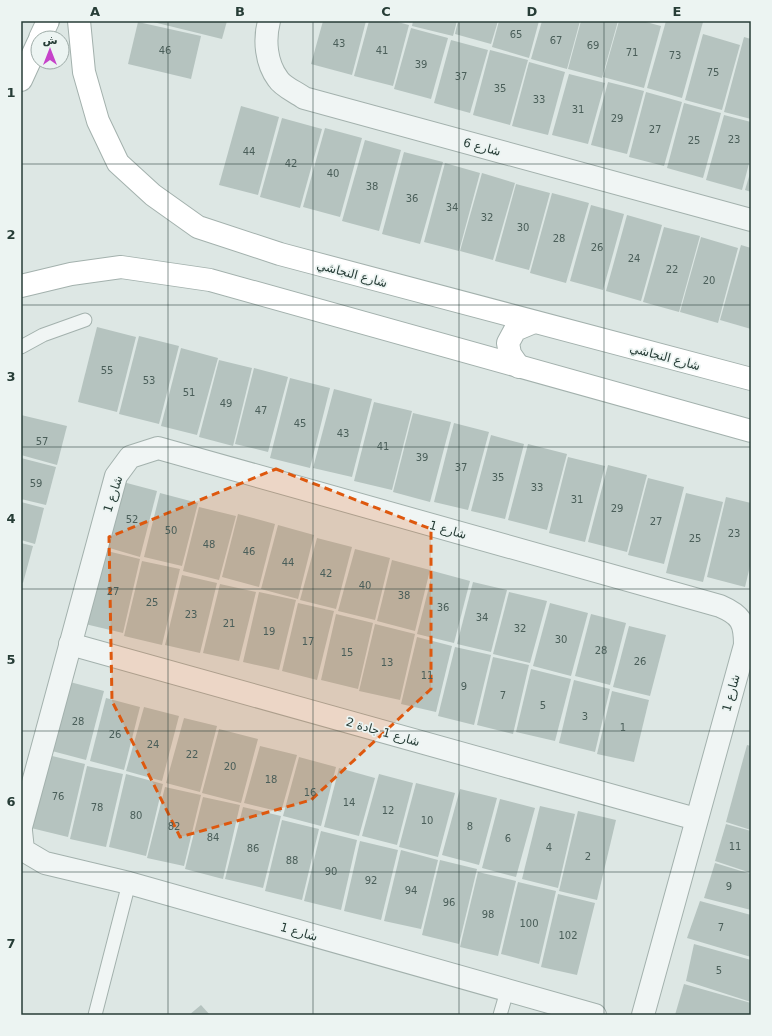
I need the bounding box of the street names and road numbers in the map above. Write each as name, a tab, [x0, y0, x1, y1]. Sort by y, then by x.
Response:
street label: شارع 6	[462, 135, 502, 160]
street label: شارع النجاشي	[315, 258, 389, 291]
street label: شارع النجاشي	[628, 341, 702, 374]
street label: شارع 1	[100, 474, 126, 515]
street label: شارع 1	[427, 518, 468, 543]
street label: شارع 1	[719, 673, 744, 713]
street label: شارع 1 جادة 2	[344, 715, 422, 750]
street label: شارع 1	[278, 920, 319, 945]

